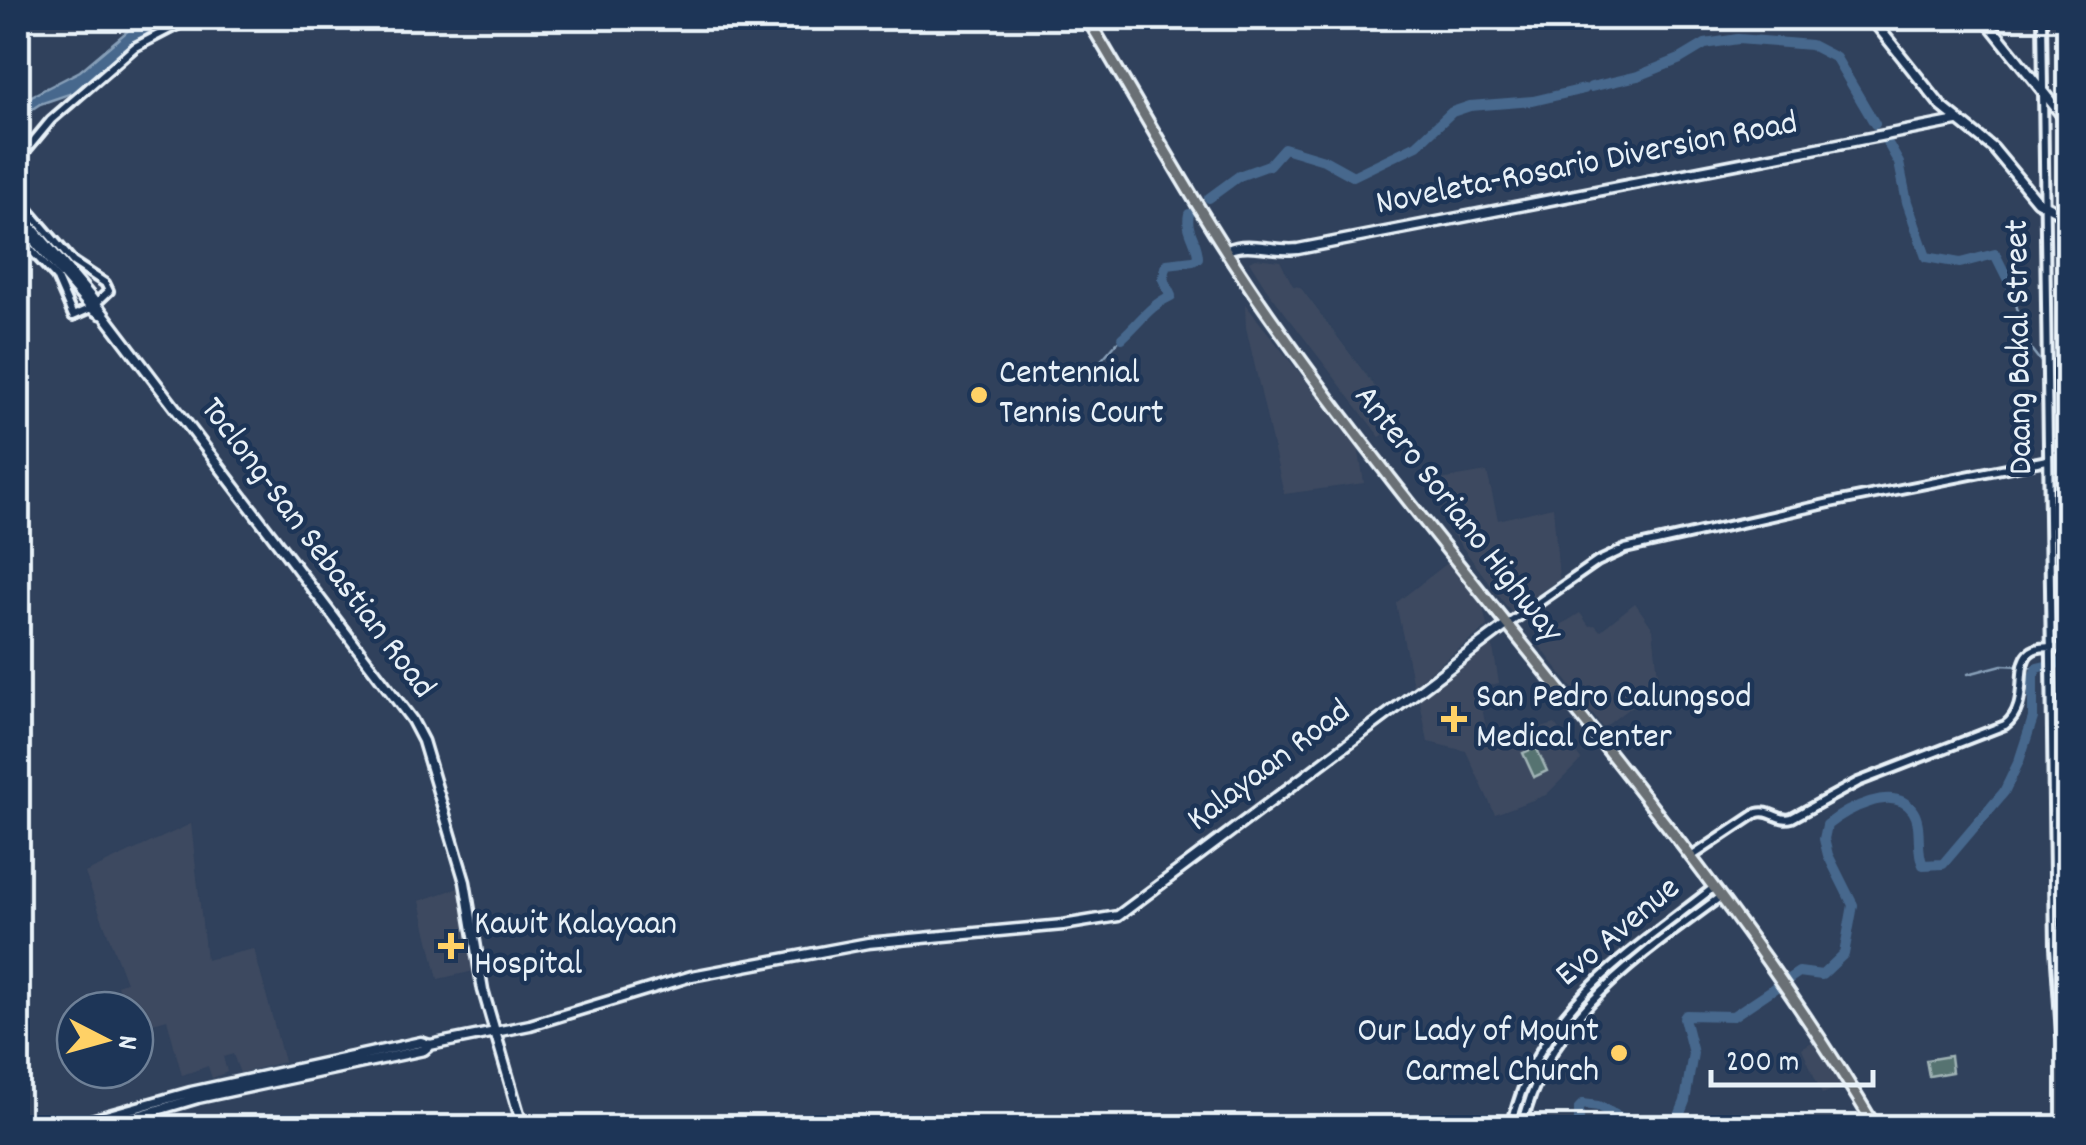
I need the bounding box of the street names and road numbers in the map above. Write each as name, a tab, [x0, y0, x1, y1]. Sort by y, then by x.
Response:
street label: Noveleta-Rosario Diversion Road	[1372, 100, 1802, 230]
street label: Daang Bakal Street	[1994, 219, 2048, 475]
street label: Antero Soriano Highway	[1340, 375, 1574, 655]
street label: Toclong-San Sebastian Road	[186, 388, 446, 710]
street label: Kalayaan Road	[1177, 689, 1363, 845]
street label: Evo Avenue	[1546, 866, 1692, 1000]

